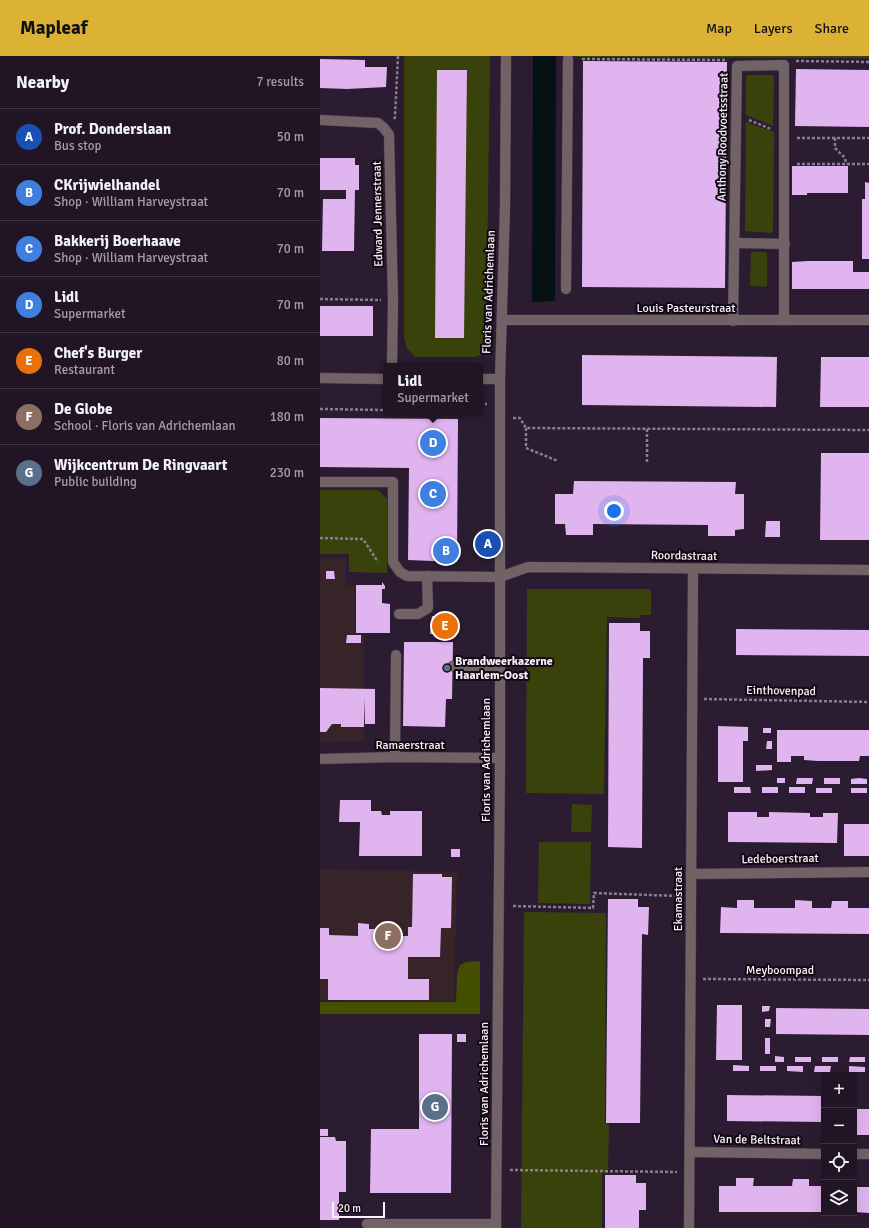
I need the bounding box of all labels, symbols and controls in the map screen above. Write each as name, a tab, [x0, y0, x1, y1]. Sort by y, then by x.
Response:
text: Mapleaf	[20, 16, 88, 40]
text: Map	[706, 20, 732, 37]
text: Layers	[754, 20, 793, 37]
text: Share	[815, 20, 849, 37]
text: Nearby	[16, 72, 69, 93]
street label: Anthony Roodvoetsstraat	[714, 73, 732, 201]
text: 7 results	[256, 74, 304, 90]
text: Prof. Donderslaan	[54, 120, 171, 138]
text: A	[25, 129, 33, 145]
text: 50 m	[277, 129, 304, 145]
text: Bus stop	[54, 138, 101, 154]
street label: Edward Jennerstraat	[370, 161, 386, 267]
text: CKrijwielhandel	[54, 176, 160, 194]
text: B	[25, 185, 33, 201]
text: 70 m	[277, 185, 304, 201]
text: Shop · William Harveystraat	[54, 194, 208, 210]
street label: Floris van Adrichemlaan	[479, 230, 499, 354]
text: Bakkerij Boerhaave	[54, 232, 181, 250]
text: C	[25, 241, 33, 257]
text: 70 m	[277, 241, 304, 257]
text: Shop · William Harveystraat	[54, 250, 208, 266]
text: Lidl	[54, 288, 79, 306]
text: D	[25, 297, 33, 313]
text: 70 m	[277, 297, 304, 313]
street label: Louis Pasteurstraat	[637, 301, 735, 316]
text: Supermarket	[54, 306, 126, 322]
text: Chef's Burger	[54, 344, 142, 362]
text: E	[25, 353, 33, 369]
text: 80 m	[277, 353, 304, 369]
text: Restaurant	[54, 362, 115, 378]
popup	[383, 363, 483, 415]
text: Lidl	[397, 372, 422, 390]
text: Supermarket	[397, 390, 469, 406]
text: De Globe	[54, 400, 112, 418]
text: F	[26, 409, 32, 425]
text: 180 m	[270, 409, 304, 425]
text: School · Floris van Adrichemlaan	[54, 418, 236, 434]
pin: D	[420, 428, 446, 458]
text: Wijkcentrum De Ringvaart	[54, 456, 227, 474]
text: G	[25, 465, 33, 481]
text: 230 m	[270, 465, 304, 481]
text: Public building	[54, 474, 137, 490]
pin: C	[420, 479, 446, 509]
your location	[604, 501, 624, 521]
pin: A	[475, 529, 501, 559]
pin: B	[433, 536, 459, 566]
street label: Roordastraat	[651, 548, 717, 564]
pin: E	[432, 611, 458, 641]
place label: Brandweerkazerne Haarlem-Oost	[455, 654, 553, 683]
marker: Brandweerkazerne Haarlem-Oost	[442, 663, 452, 673]
street label: Einthovenpad	[746, 683, 816, 699]
street label: Floris van Adrichemlaan	[479, 698, 494, 822]
street label: Ramaerstraat	[375, 738, 445, 753]
street label: Ledeboerstraat	[741, 851, 819, 867]
street label: Ekamastraat	[671, 867, 686, 931]
pin: F	[375, 921, 401, 951]
street label: Meyboompad	[746, 963, 814, 978]
street label: Floris van Adrichemlaan	[477, 1022, 492, 1146]
map controls	[821, 1072, 857, 1216]
button: +	[821, 1072, 857, 1108]
pin: G	[422, 1092, 448, 1122]
button: −	[821, 1108, 857, 1144]
street label: Van de Beltstraat	[713, 1132, 801, 1148]
button: locate	[821, 1144, 857, 1180]
button: layers	[821, 1180, 857, 1216]
scale bar	[332, 1200, 385, 1219]
text: 20 m	[338, 1202, 361, 1215]

